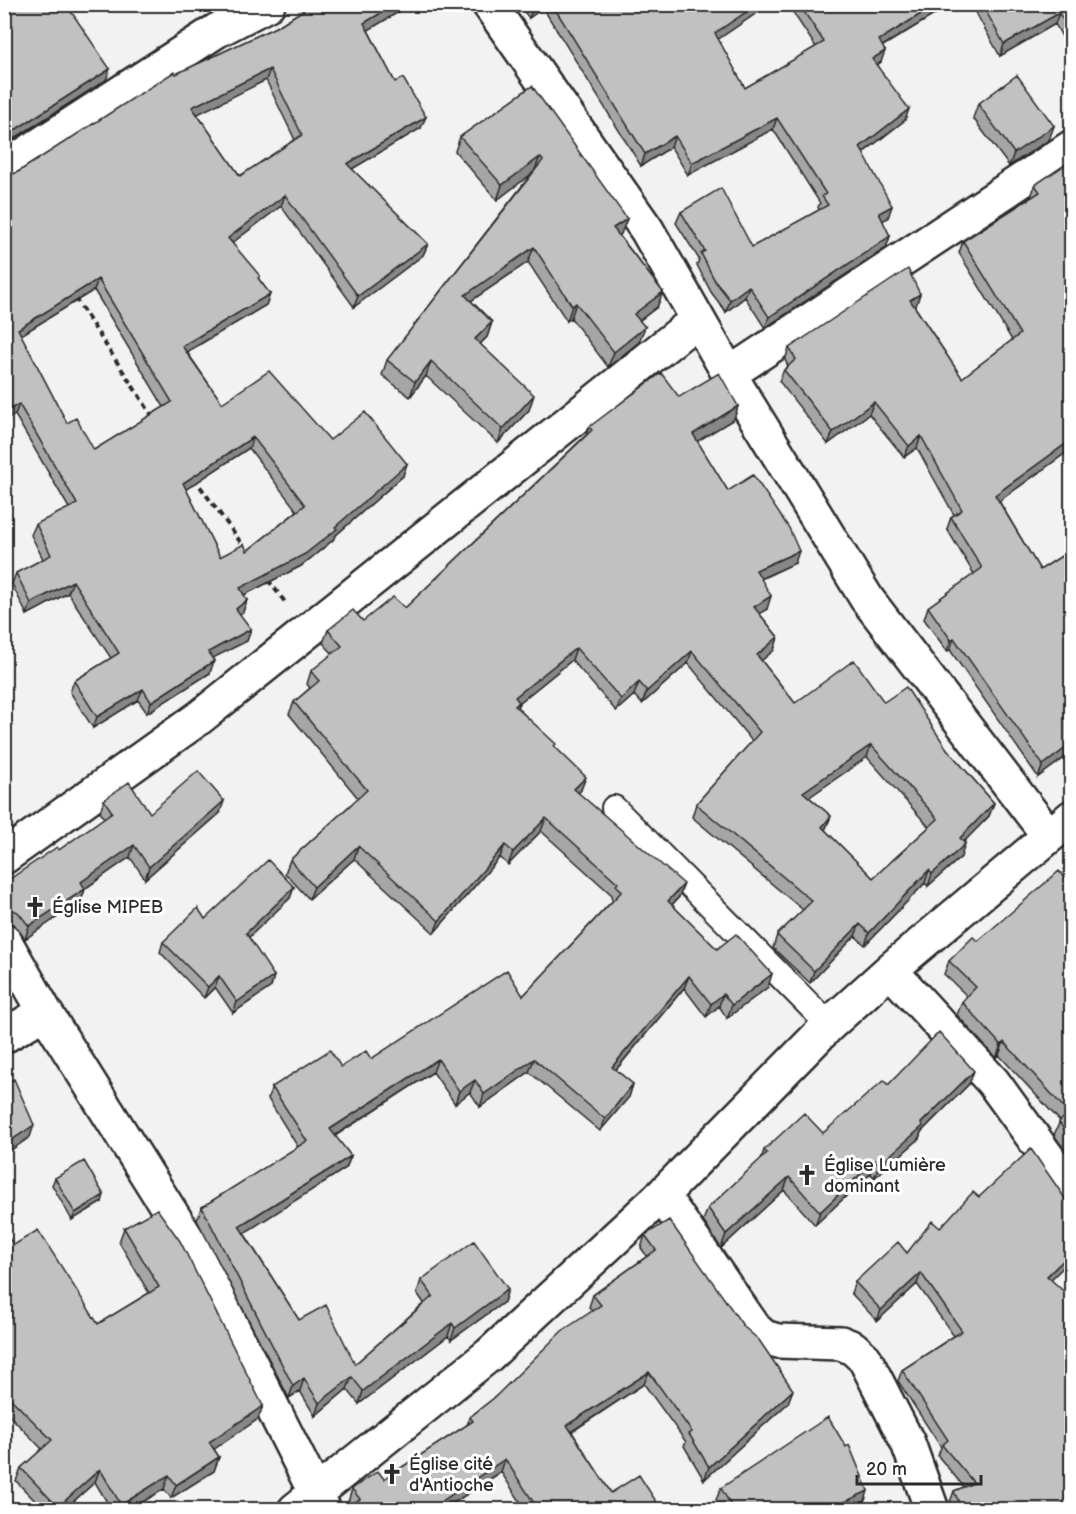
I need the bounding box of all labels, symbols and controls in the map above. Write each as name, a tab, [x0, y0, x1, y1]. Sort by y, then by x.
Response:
church icon: Église MIPEB	[23, 895, 47, 919]
place label: Église MIPEB	[52, 895, 163, 918]
place label: Église Lumière dominant	[824, 1153, 946, 1197]
church icon: Église Lumière dominant	[795, 1163, 819, 1187]
scale bar	[857, 1448, 982, 1486]
place label: Église cité d'Antioche	[409, 1452, 494, 1496]
text: 20 m	[866, 1459, 907, 1480]
church icon: Église cité d'Antioche	[380, 1462, 404, 1486]

